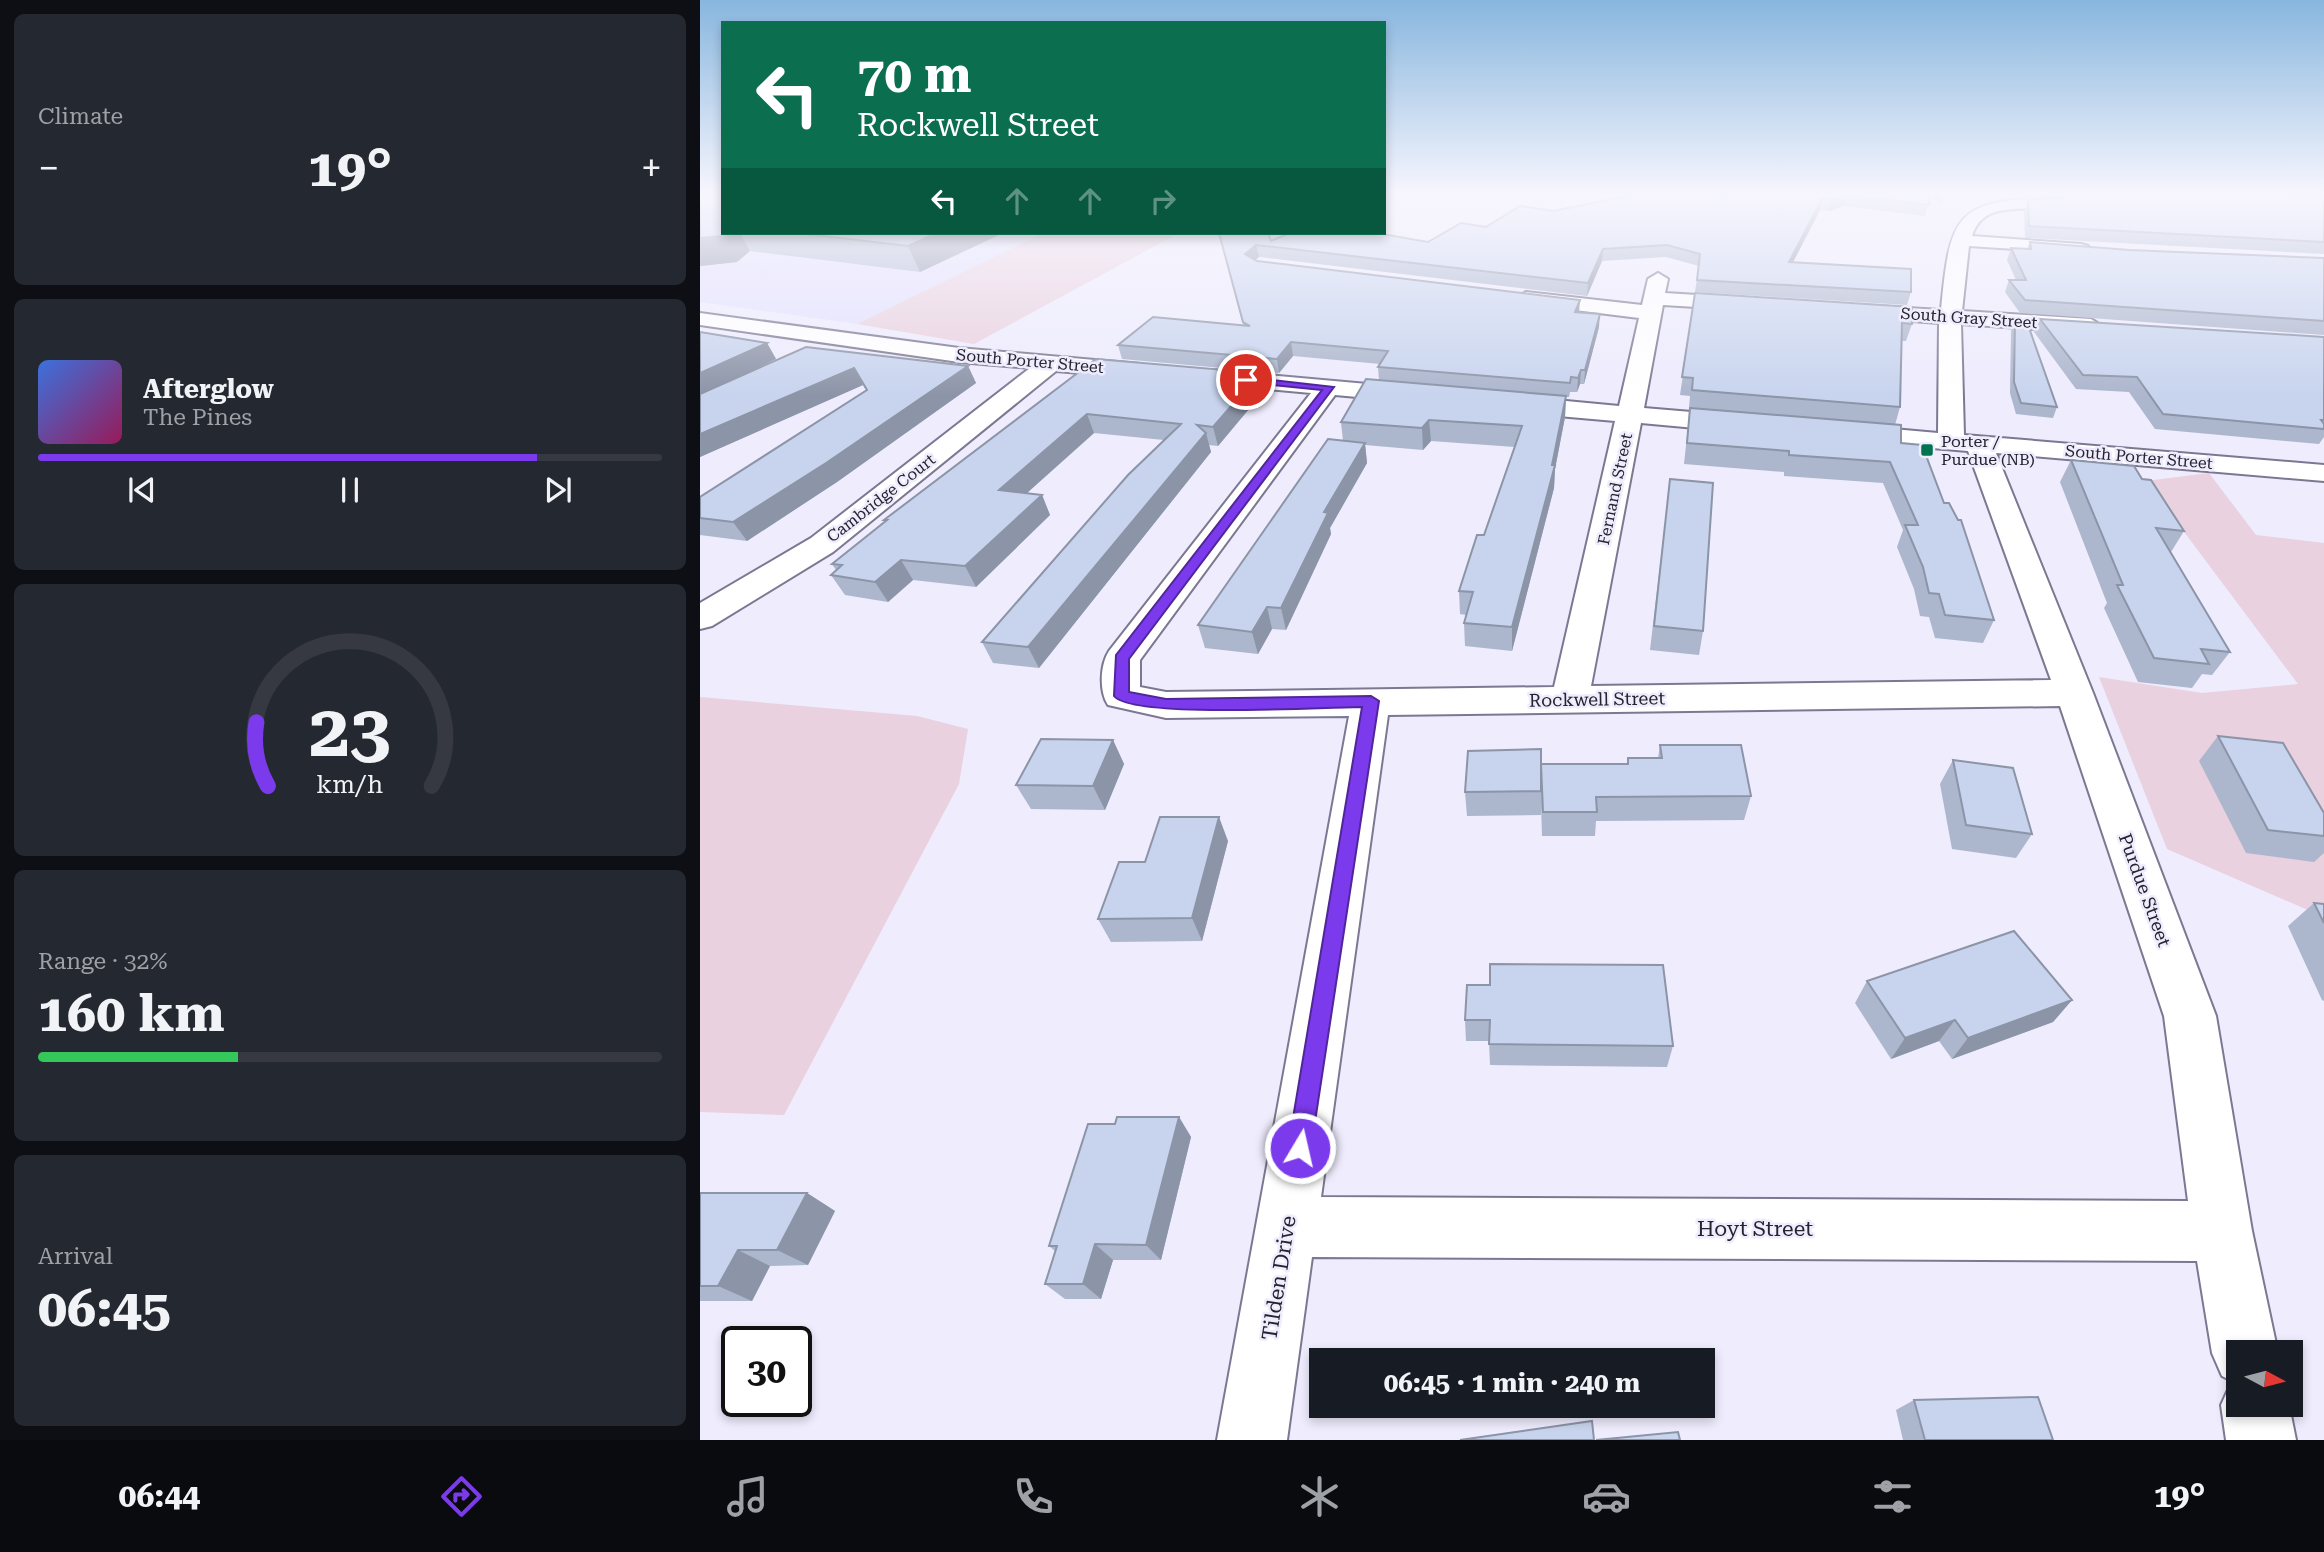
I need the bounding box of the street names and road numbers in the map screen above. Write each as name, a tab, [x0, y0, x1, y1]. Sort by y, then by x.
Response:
street label: South Gray Street	[1900, 304, 2038, 332]
street label: South Porter Street	[955, 345, 1105, 377]
street label: Fernand Street	[1594, 431, 1636, 547]
street label: South Porter Street	[2064, 441, 2214, 473]
street label: Cambridge Court	[823, 450, 939, 546]
street label: Rockwell Street	[1529, 687, 1666, 711]
street label: Purdue Street	[2115, 830, 2175, 950]
street label: Tilden Drive	[1257, 1214, 1301, 1342]
street label: Hoyt Street	[1697, 1217, 1813, 1241]

